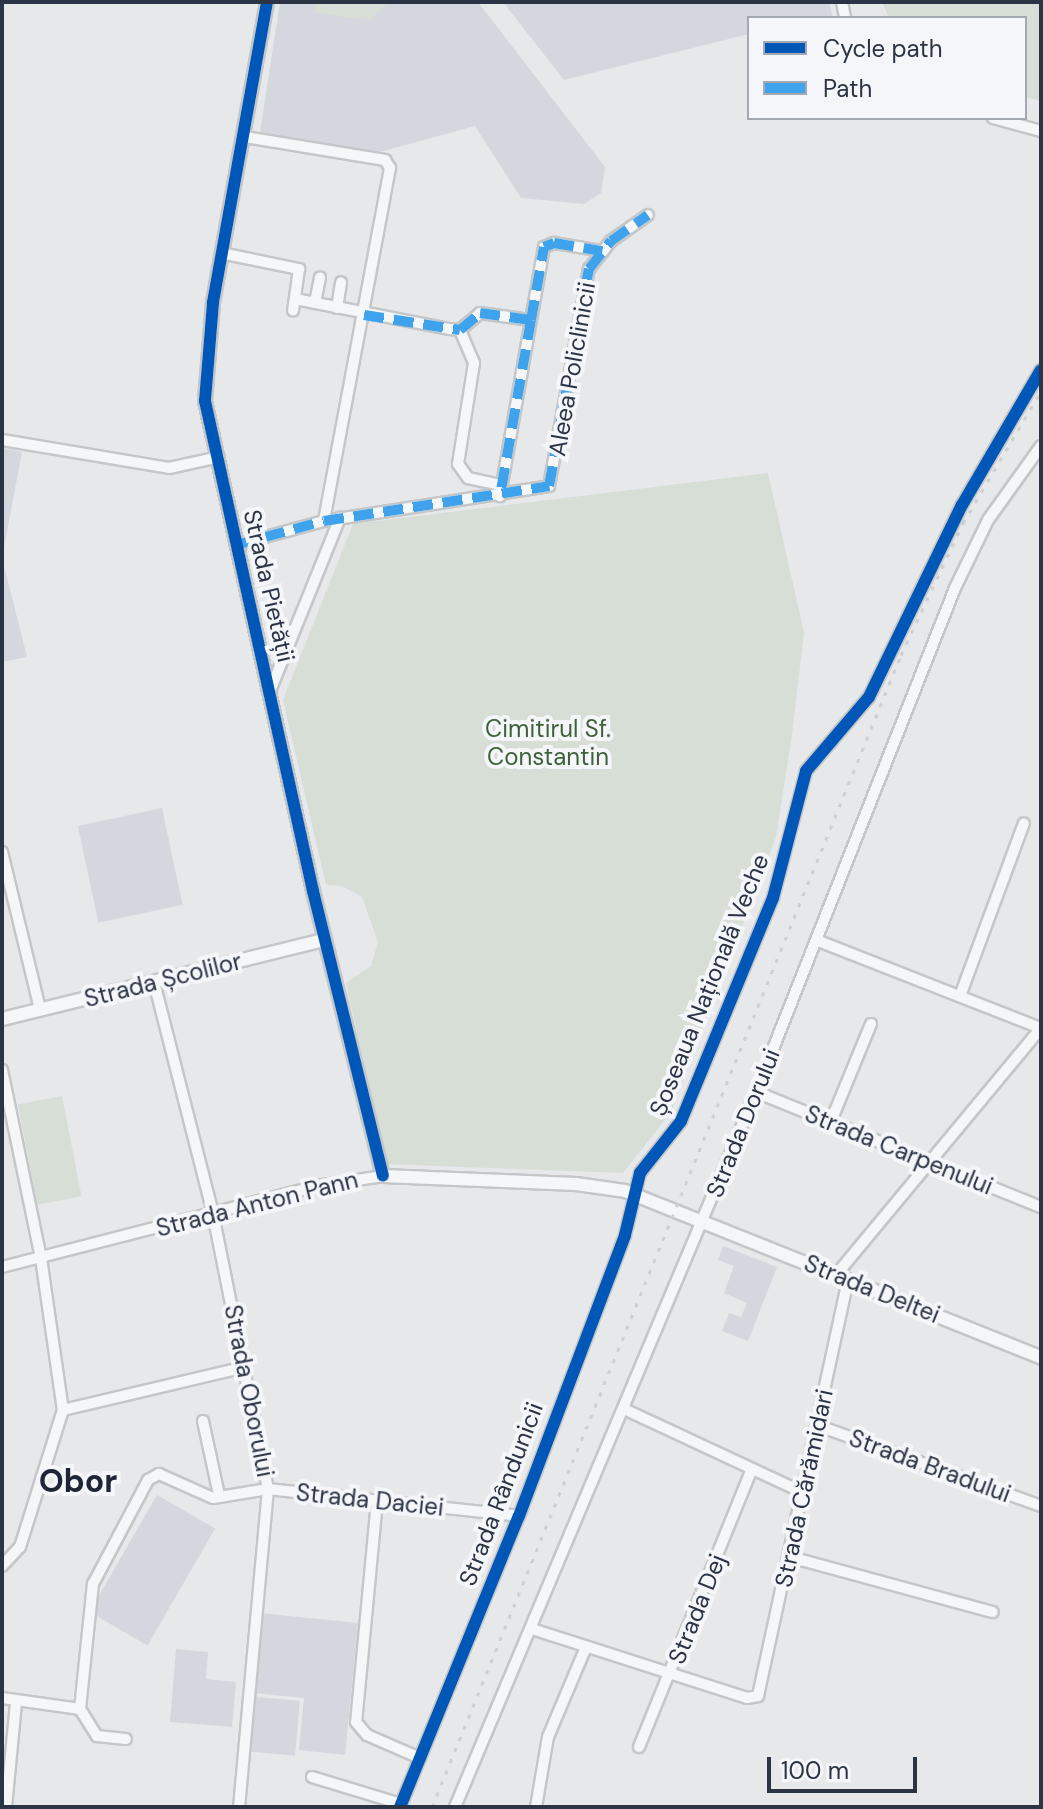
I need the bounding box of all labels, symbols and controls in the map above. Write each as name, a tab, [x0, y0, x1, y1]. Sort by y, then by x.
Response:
legend	[747, 16, 1027, 120]
text: Cycle path	[823, 33, 942, 64]
text: Path	[823, 73, 872, 104]
street label: Aleea Policlinicii	[543, 280, 601, 458]
street label: Strada Pietății	[237, 507, 301, 665]
park label: Cimitirul Sf. Constantin	[485, 715, 611, 771]
street label: Șoseaua Națională Veche	[643, 850, 775, 1120]
street label: Strada Școlilor	[81, 947, 245, 1013]
street label: Strada Dorului	[700, 1044, 786, 1202]
street label: Strada Carpenului	[801, 1099, 997, 1201]
street label: Strada Anton Pann	[153, 1165, 361, 1243]
street label: Strada Deltei	[800, 1249, 944, 1329]
street label: Strada Oborului	[218, 1302, 280, 1480]
street label: Strada Cărămidari	[769, 1386, 839, 1590]
street label: Strada Rândunicii	[453, 1398, 549, 1590]
street label: Strada Bradului	[845, 1423, 1015, 1509]
district label: Obor	[39, 1462, 117, 1500]
street label: Strada Daciei	[295, 1478, 445, 1522]
street label: Strada Dej	[662, 1550, 732, 1668]
scale bar	[771, 1741, 921, 1791]
text: 100 m	[781, 1755, 849, 1786]

